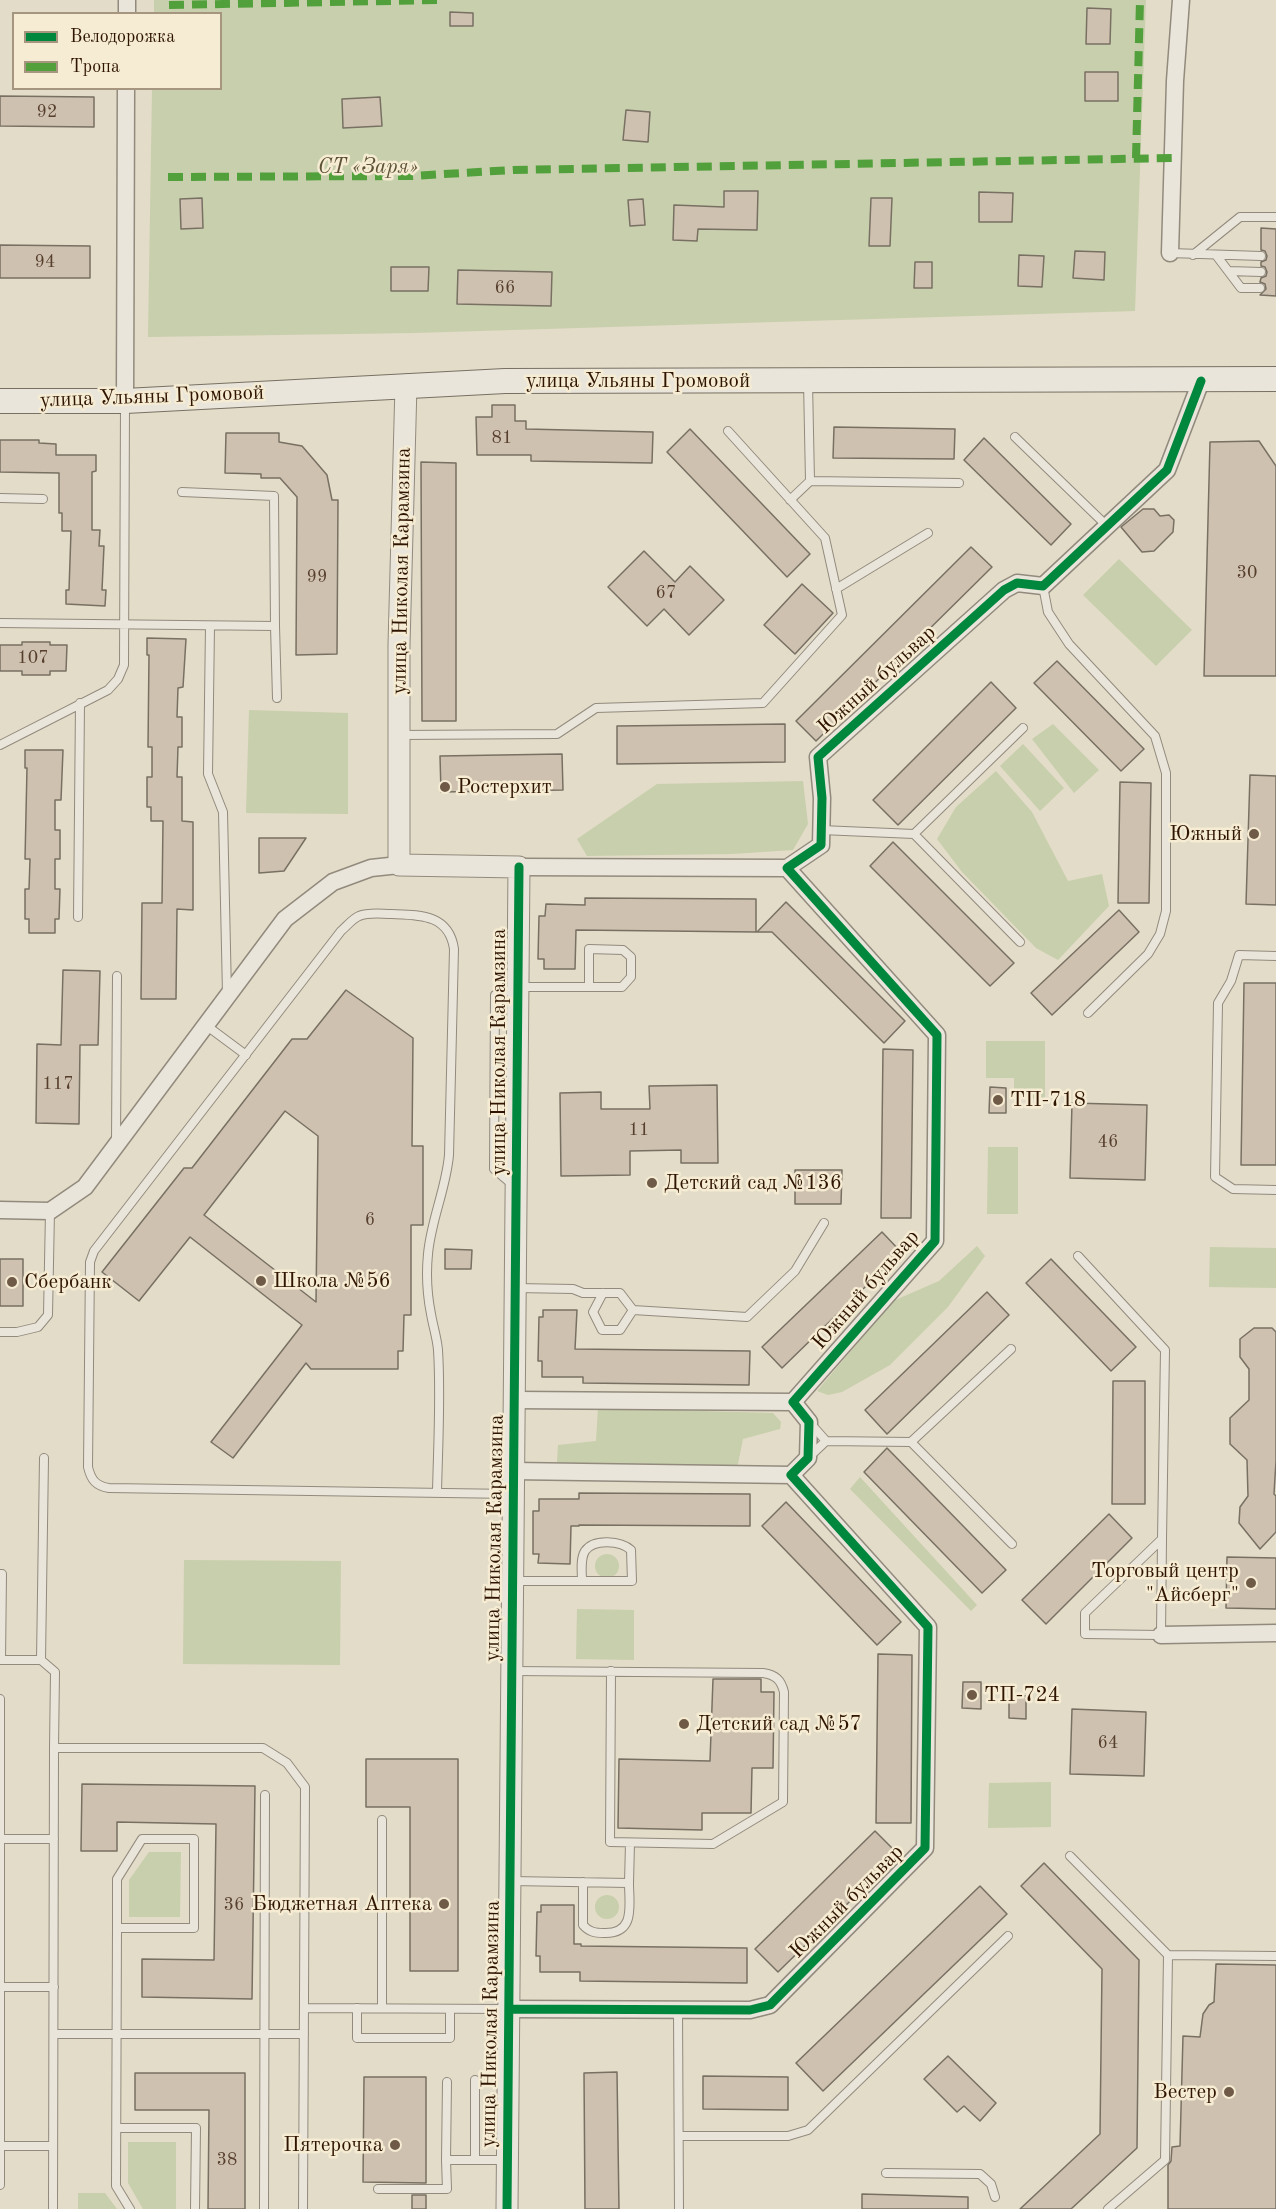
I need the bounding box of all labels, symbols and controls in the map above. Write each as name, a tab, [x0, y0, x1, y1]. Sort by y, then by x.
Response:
legend	[12, 12, 222, 90]
text: Велодорожка	[70, 28, 175, 46]
text: Тропа	[70, 58, 120, 76]
house number: 92	[37, 101, 57, 123]
park label: СТ «Заря»	[318, 154, 418, 180]
house number: 94	[35, 251, 55, 273]
house number: 66	[495, 277, 515, 299]
street label: улица Ульяны Громовой	[526, 368, 750, 394]
street label: улица Ульяны Громовой	[39, 380, 265, 414]
house number: 81	[492, 427, 512, 449]
street label: улица Николая Карамзина	[387, 447, 417, 695]
house number: 30	[1237, 562, 1257, 584]
house number: 99	[307, 566, 327, 588]
house number: 67	[656, 582, 676, 604]
street label: Южный бульвар	[813, 620, 941, 740]
house number: 107	[17, 647, 49, 669]
place label: Ростерхит	[457, 774, 552, 800]
marker: Ростерхит	[438, 780, 452, 794]
place label: Южный	[1169, 821, 1242, 847]
marker: Южный	[1247, 827, 1261, 841]
street label: улица Николая Карамзина	[486, 928, 512, 1176]
house number: 117	[42, 1073, 74, 1095]
place label: ТП-718	[1010, 1087, 1086, 1113]
marker: ТП-718	[991, 1093, 1005, 1107]
house number: 11	[629, 1119, 649, 1141]
house number: 46	[1098, 1131, 1118, 1153]
place label: Детский сад №136	[664, 1170, 842, 1196]
marker: Детский сад №136	[645, 1176, 659, 1190]
house number: 6	[365, 1209, 375, 1231]
street label: Южный бульвар	[807, 1225, 925, 1355]
place label: Школа №56	[273, 1268, 391, 1294]
place label: Сбербанк	[24, 1269, 112, 1295]
marker: Школа №56	[254, 1274, 268, 1288]
marker: Сбербанк	[5, 1275, 19, 1289]
street label: улица Николая Карамзина	[480, 1414, 510, 1662]
place label: Торговый центр "Айсберг"	[1091, 1558, 1239, 1608]
marker: Торговый центр "Айсберг"	[1244, 1576, 1258, 1590]
place label: ТП-724	[984, 1682, 1060, 1708]
marker: ТП-724	[965, 1688, 979, 1702]
place label: Детский сад №57	[696, 1711, 862, 1737]
marker: Детский сад №57	[677, 1717, 691, 1731]
house number: 64	[1098, 1732, 1118, 1754]
street label: Южный бульвар	[785, 1840, 909, 1964]
place label: Бюджетная Аптека	[252, 1891, 432, 1917]
house number: 36	[224, 1894, 244, 1916]
marker: Бюджетная Аптека	[437, 1897, 451, 1911]
street label: улица Николая Карамзина	[476, 1900, 506, 2148]
place label: Вестер	[1153, 2079, 1217, 2105]
marker: Вестер	[1222, 2085, 1236, 2099]
place label: Пятерочка	[283, 2132, 383, 2158]
marker: Пятерочка	[388, 2138, 402, 2152]
house number: 38	[217, 2149, 237, 2171]

